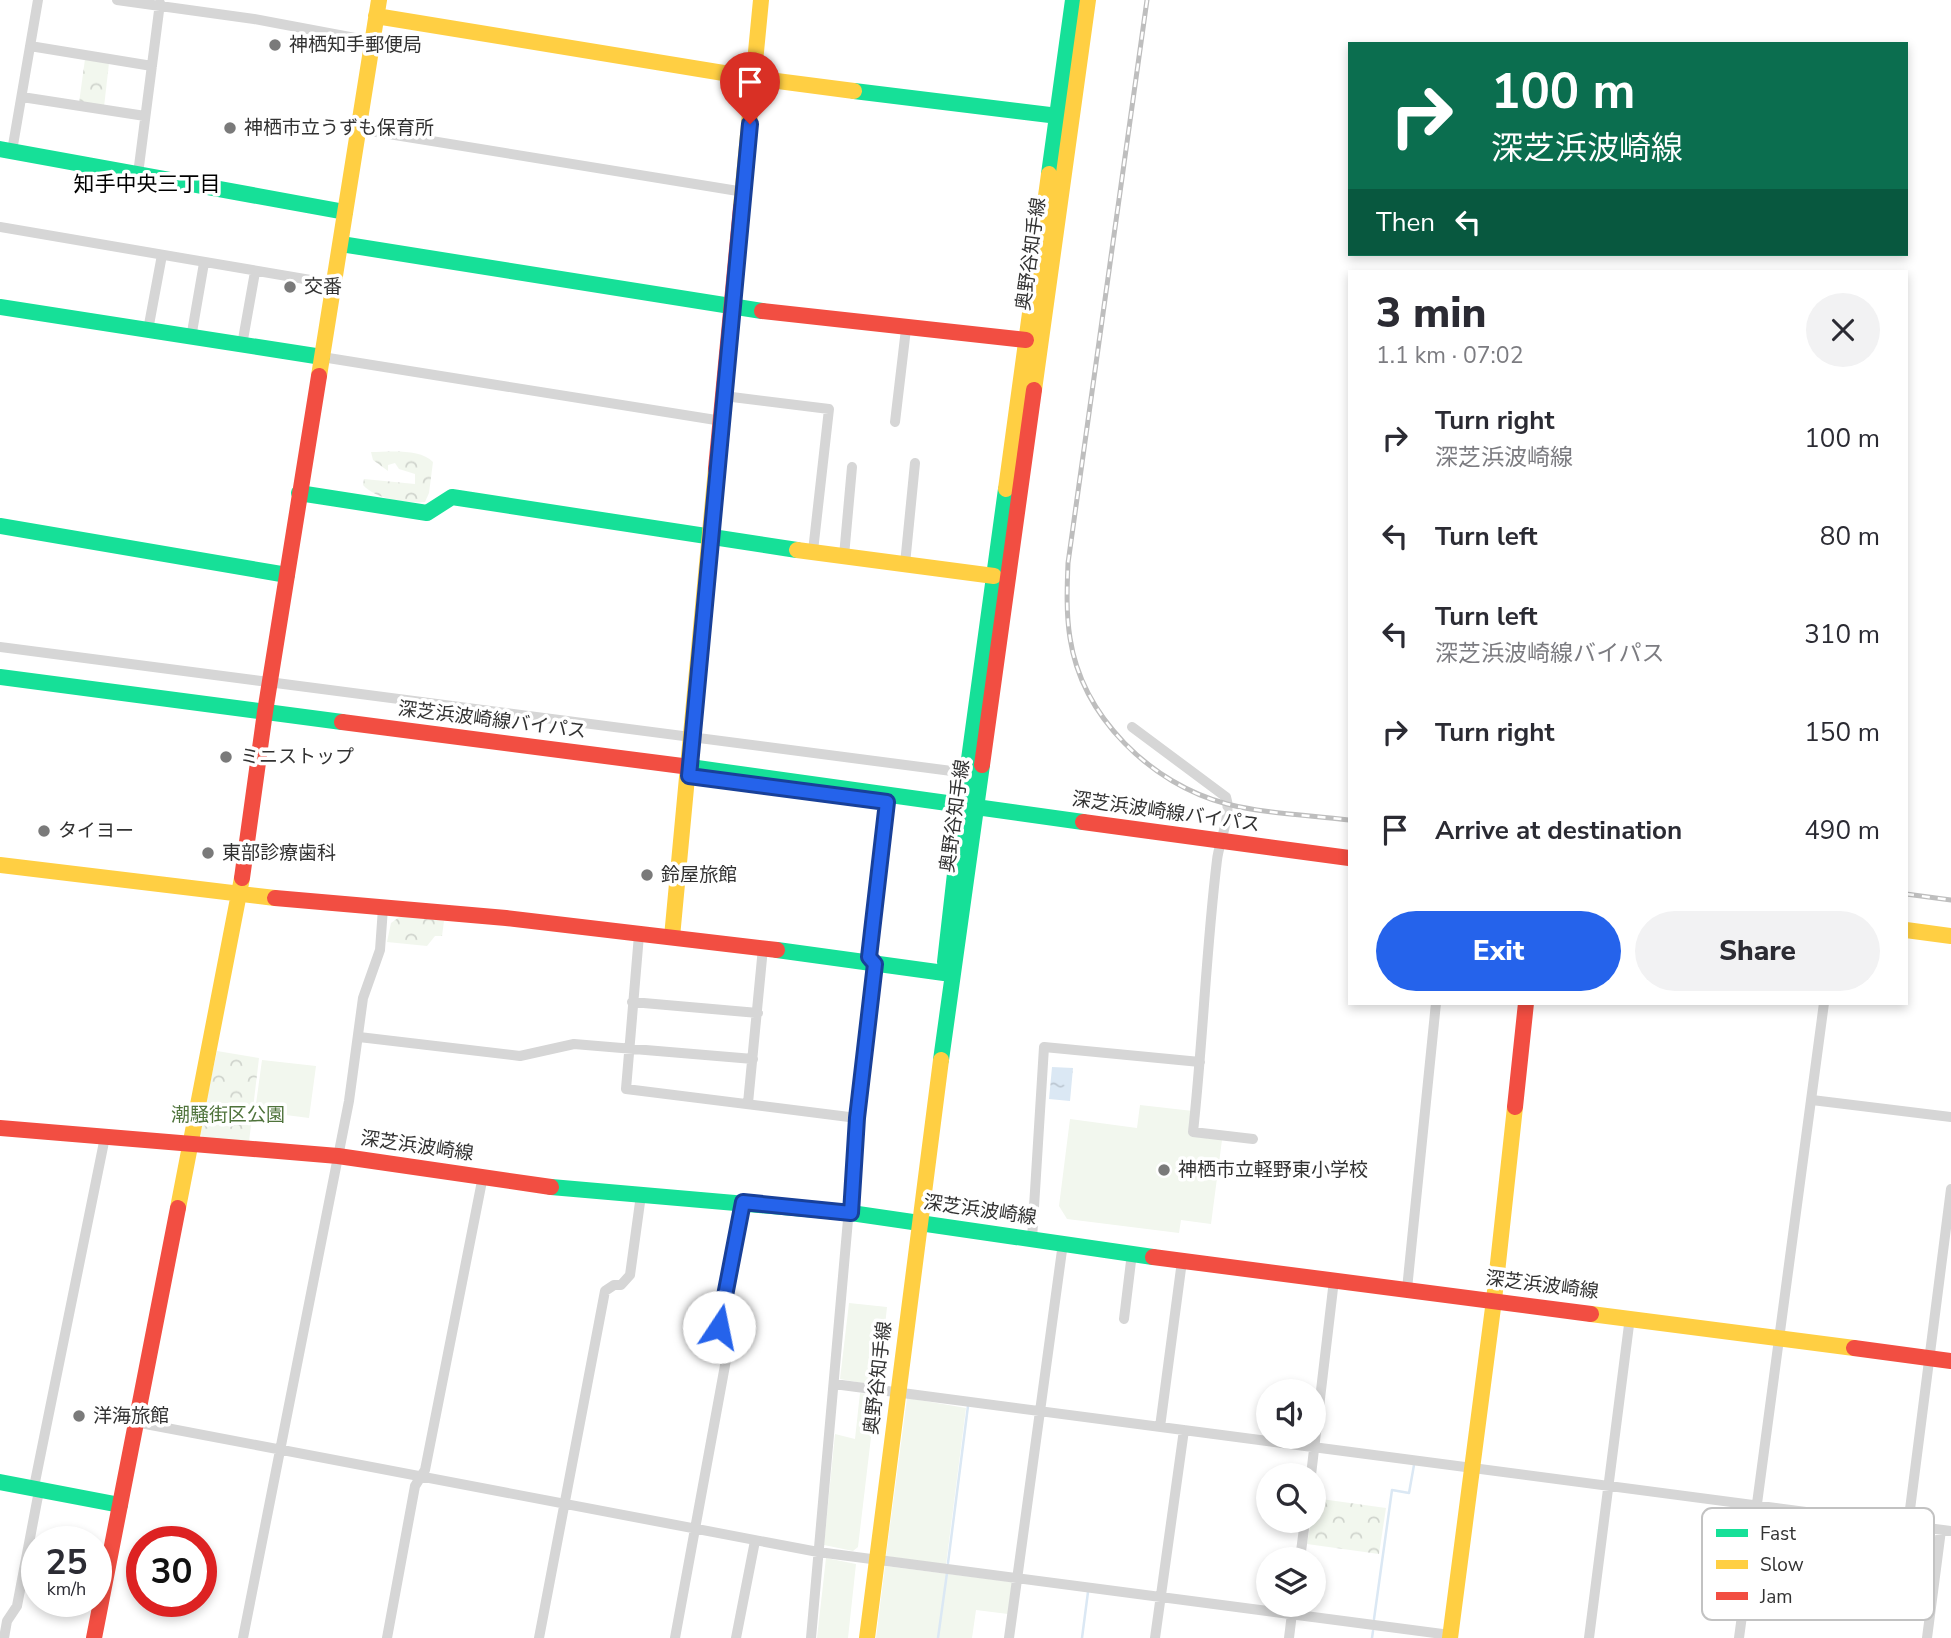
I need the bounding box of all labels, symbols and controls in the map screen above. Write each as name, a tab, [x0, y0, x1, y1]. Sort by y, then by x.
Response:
place label: 神栖知手郵便局	[289, 32, 422, 58]
marker: 神栖知手郵便局	[267, 37, 283, 53]
pin	[720, 52, 780, 124]
text: 100 m	[1491, 58, 1635, 125]
icon: arrive	[731, 63, 769, 101]
icon: right	[1376, 70, 1467, 161]
place label: 神栖市立うずも保育所	[244, 115, 434, 141]
marker: 神栖市立うずも保育所	[222, 120, 238, 136]
text: 深芝浜波崎線	[1491, 127, 1683, 170]
district label: 知手中央三丁目	[74, 170, 221, 198]
street label: 奥野谷知手線	[1010, 196, 1052, 312]
icon: left	[1449, 203, 1487, 241]
text: Then	[1376, 205, 1435, 240]
place label: 交番	[304, 274, 342, 300]
marker: 交番	[282, 279, 298, 295]
text: 3 min	[1376, 285, 1486, 342]
button: close	[1806, 293, 1880, 367]
text: 1.1 km · 07:02	[1376, 340, 1523, 371]
text: Turn right	[1435, 403, 1554, 438]
icon: right	[1376, 419, 1414, 457]
text: 100 m	[1804, 421, 1880, 456]
text: 深芝浜波崎線	[1435, 442, 1573, 473]
icon: left	[1376, 517, 1414, 555]
text: Turn left	[1435, 519, 1538, 554]
text: 80 m	[1820, 519, 1880, 554]
text: Turn left	[1435, 599, 1538, 634]
icon: left	[1376, 615, 1414, 653]
text: 310 m	[1804, 617, 1880, 652]
text: 深芝浜波崎線バイパス	[1435, 638, 1665, 669]
street label: 深芝浜波崎線バイパス	[396, 696, 588, 744]
icon: right	[1376, 713, 1414, 751]
text: Turn right	[1435, 715, 1554, 750]
text: 150 m	[1804, 715, 1880, 750]
place label: ミニストップ	[240, 744, 354, 770]
marker: ミニストップ	[218, 749, 234, 765]
street label: 奥野谷知手線	[934, 758, 976, 874]
street label: 深芝浜波崎線バイパス	[1070, 786, 1262, 838]
icon: arrive	[1376, 811, 1414, 849]
text: Arrive at destination	[1435, 813, 1682, 848]
text: 490 m	[1804, 813, 1880, 848]
place label: タイヨー	[58, 818, 134, 844]
marker: タイヨー	[36, 823, 52, 839]
place label: 東部診療歯科	[222, 840, 336, 866]
marker: 東部診療歯科	[200, 845, 216, 861]
place label: 鈴屋旅館	[661, 862, 737, 888]
marker: 鈴屋旅館	[639, 867, 655, 883]
button: Exit	[1376, 911, 1621, 991]
button: Share	[1635, 911, 1880, 991]
park label: 潮騒街区公園	[171, 1102, 285, 1128]
street label: 深芝浜波崎線	[359, 1125, 475, 1167]
place label: 神栖市立軽野東小学校	[1178, 1157, 1368, 1183]
marker: 神栖市立軽野東小学校	[1156, 1162, 1172, 1178]
street label: 深芝浜波崎線	[922, 1189, 1038, 1231]
street label: 深芝浜波崎線	[1484, 1265, 1600, 1305]
position arrow	[682, 1290, 756, 1364]
street label: 奥野谷知手線	[858, 1320, 898, 1436]
map controls	[1256, 1379, 1326, 1617]
button: sound	[1256, 1379, 1326, 1449]
place label: 洋海旅館	[93, 1403, 169, 1429]
marker: 洋海旅館	[71, 1408, 87, 1424]
button: search	[1256, 1463, 1326, 1533]
legend	[1702, 1508, 1934, 1620]
text: Fast	[1760, 1521, 1796, 1547]
speed limit sign: 30	[126, 1526, 217, 1617]
text: 25	[45, 1539, 88, 1586]
button: layers	[1256, 1547, 1326, 1617]
text: Slow	[1760, 1552, 1804, 1578]
text: km/h	[47, 1577, 86, 1601]
text: Jam	[1759, 1584, 1793, 1610]

